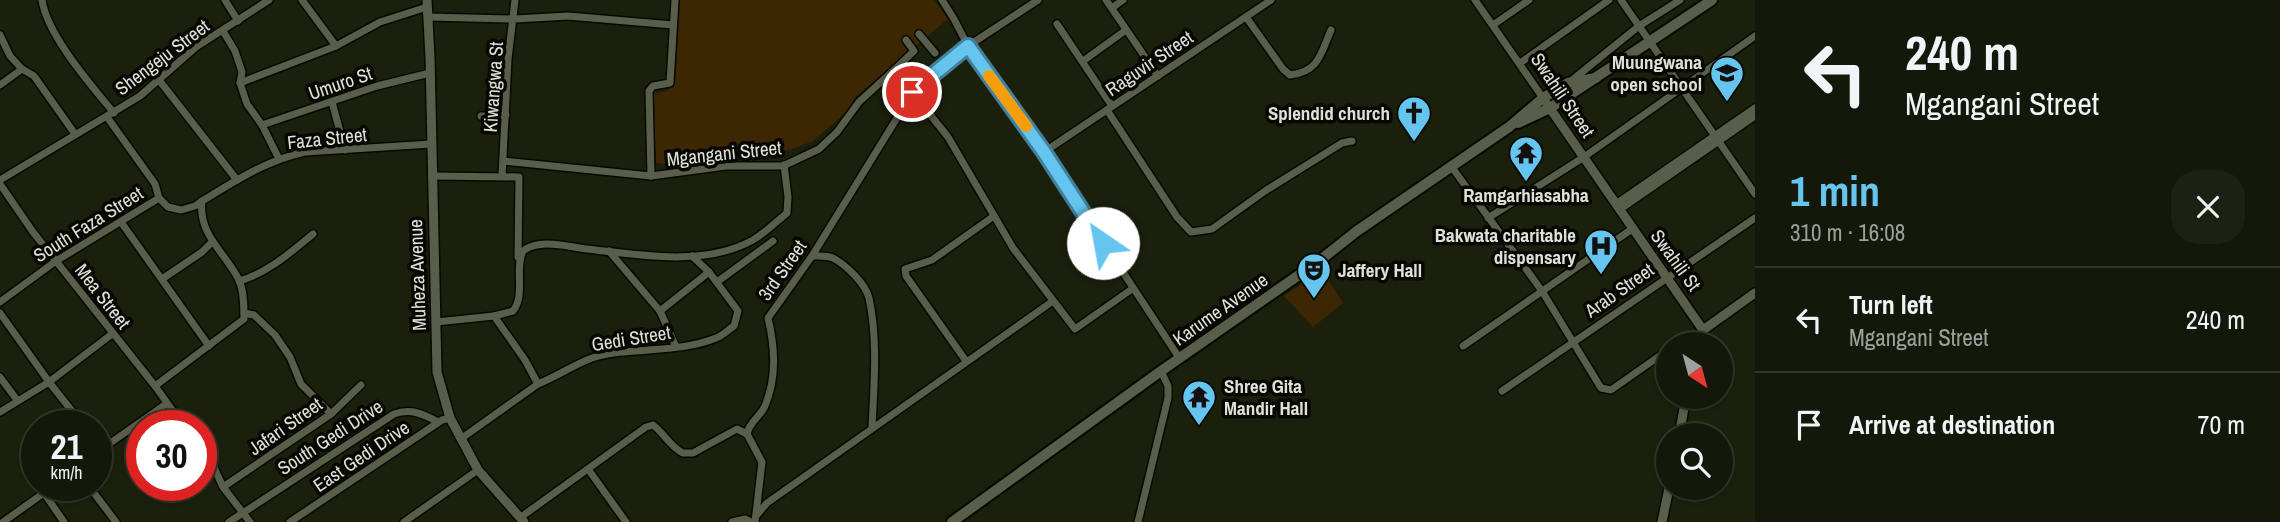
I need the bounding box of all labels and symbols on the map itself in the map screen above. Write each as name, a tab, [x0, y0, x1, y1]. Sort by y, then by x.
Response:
street label: Shengeju Street	[110, 13, 215, 101]
street label: Raguvir Street	[1100, 24, 1198, 102]
street label: Kiwangwa St	[477, 40, 509, 133]
street label: Swahili Street	[1525, 48, 1601, 143]
place label: Muungwana open school	[1610, 49, 1702, 97]
school or university icon: Muungwana open school	[1708, 54, 1746, 103]
street label: Umuro St	[305, 60, 376, 106]
pin	[882, 62, 942, 122]
church icon: Splendid church	[1395, 94, 1433, 143]
place label: Splendid church	[1268, 100, 1390, 126]
street label: Faza Street	[286, 121, 369, 155]
street label: Mgangani Street	[665, 134, 783, 172]
temple icon: Ramgarhiasabha	[1507, 134, 1545, 183]
street label: South Faza Street	[28, 180, 148, 268]
place label: Ramgarhiasabha	[1463, 182, 1589, 208]
position arrow	[1066, 206, 1140, 280]
street label: Muheza Avenue	[402, 219, 432, 331]
place label: Bakwata charitable dispensary	[1435, 222, 1576, 270]
street label: Swahili St	[1645, 224, 1708, 297]
hospital icon: Bakwata charitable dispensary	[1582, 227, 1620, 276]
street label: 3rd Street	[752, 234, 813, 305]
theatre icon: Jaffery Hall	[1295, 251, 1333, 300]
street label: Arab Street	[1578, 256, 1659, 324]
place label: Jaffery Hall	[1338, 257, 1422, 283]
street label: Mea Street	[69, 258, 137, 335]
street label: Karume Avenue	[1167, 267, 1273, 351]
street label: Gedi Street	[590, 319, 673, 357]
north arrow	[1656, 332, 1732, 410]
place label: Shree Gita Mandir Hall	[1224, 373, 1308, 421]
temple icon: Shree Gita Mandir Hall	[1180, 378, 1218, 427]
street label: Jafari Street	[243, 391, 328, 461]
street label: South Gedi Drive	[272, 393, 388, 481]
speed limit sign: 30	[126, 410, 217, 501]
street label: East Gedi Drive	[308, 414, 414, 498]

